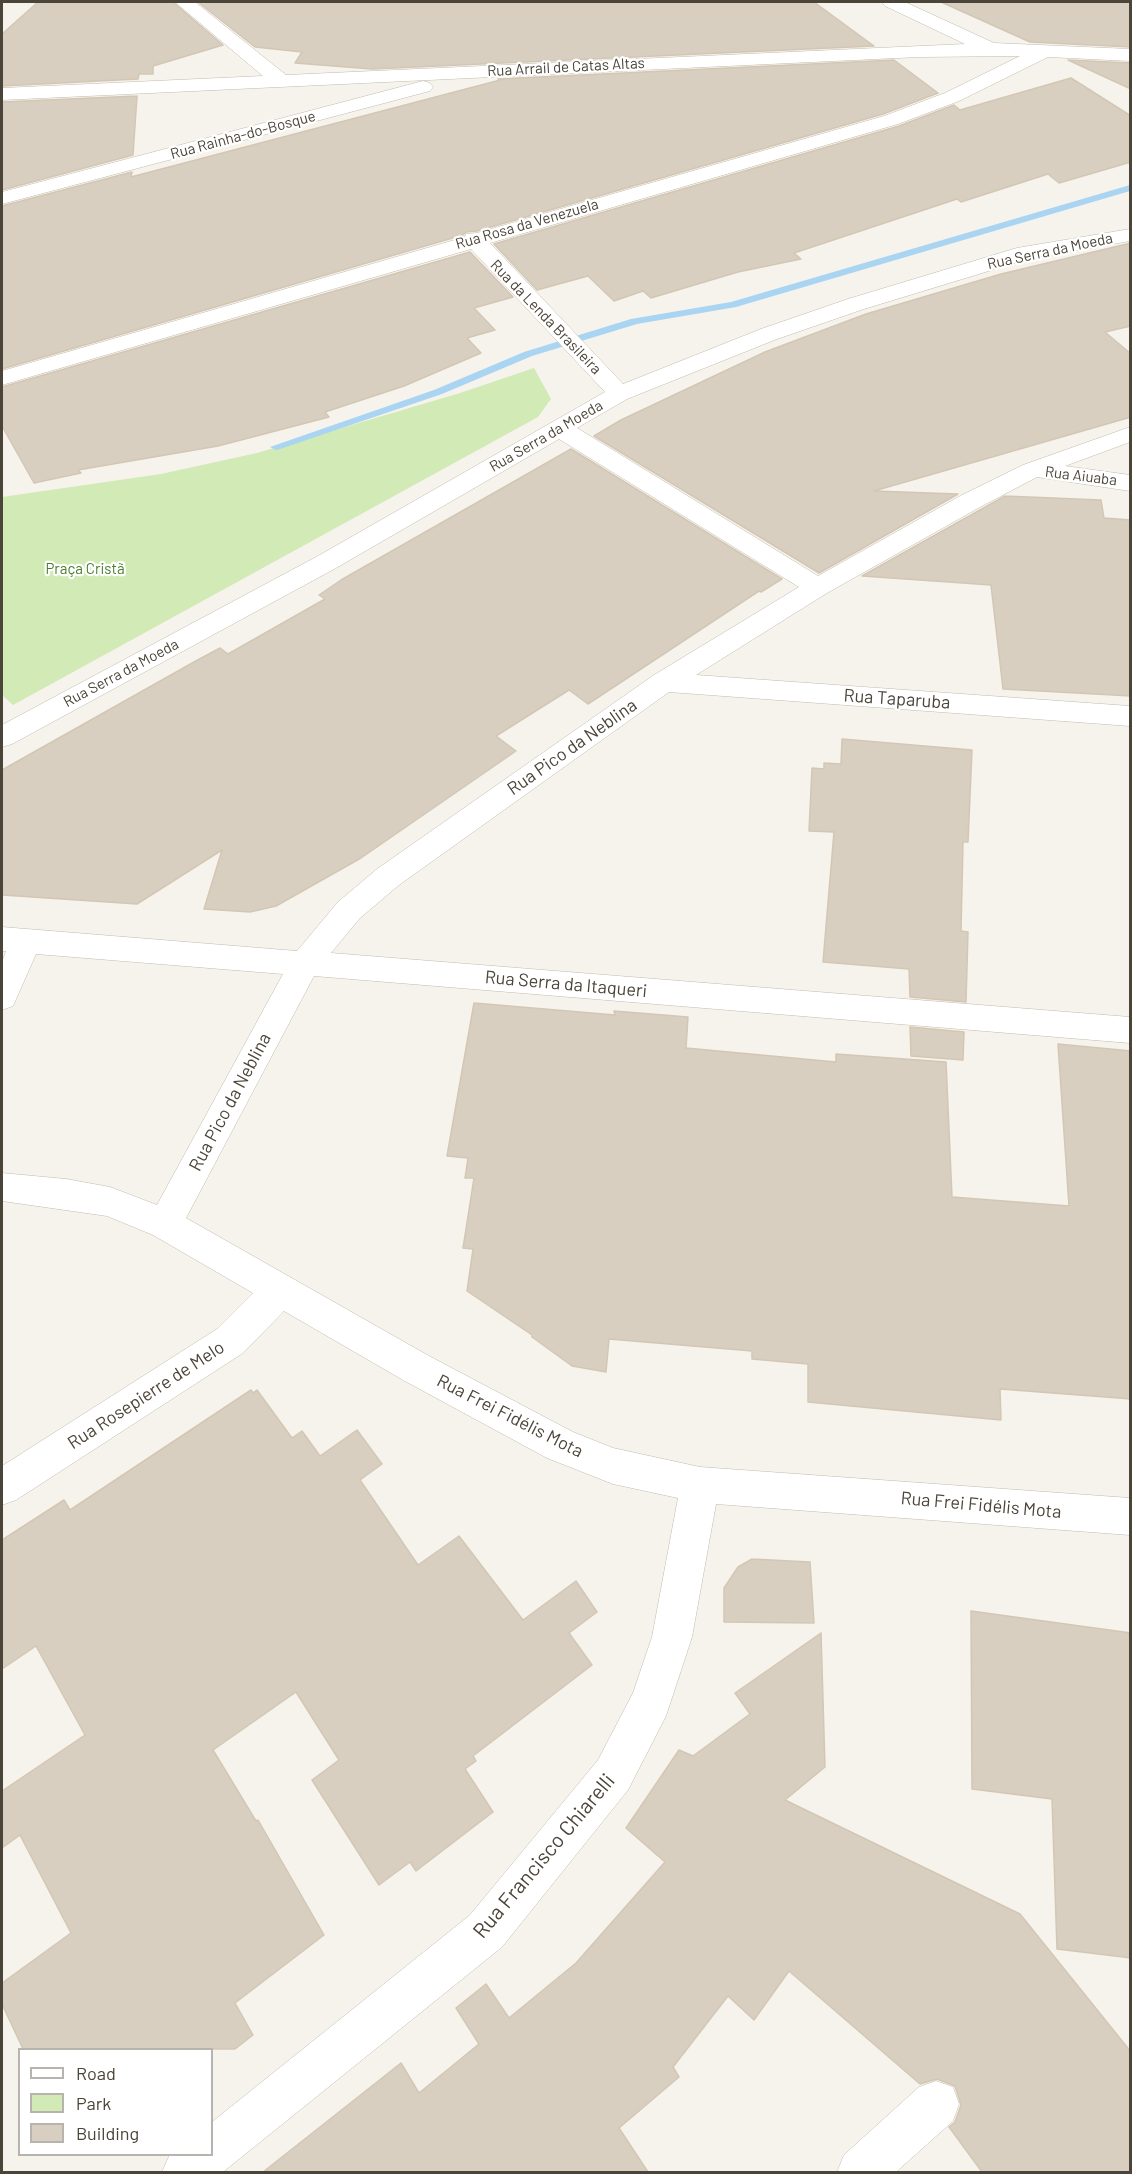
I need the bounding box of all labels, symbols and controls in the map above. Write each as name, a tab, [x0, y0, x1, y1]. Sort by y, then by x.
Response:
street label: Rua Arrail de Catas Altas	[487, 54, 645, 80]
street label: Rua Rainha-do-Bosque	[168, 107, 318, 163]
street label: Rua Rosa da Venezuela	[453, 195, 601, 253]
street label: Rua Serra da Moeda	[986, 229, 1114, 273]
street label: Rua da Lenda Brasileira	[487, 256, 605, 378]
street label: Rua Serra da Moeda	[486, 396, 606, 476]
street label: Rua Aiuaba	[1044, 463, 1118, 489]
park label: Praça Cristã	[45, 560, 125, 578]
street label: Rua Serra da Moeda	[60, 635, 182, 711]
street label: Rua Taparuba	[843, 684, 951, 714]
street label: Rua Pico da Neblina	[503, 694, 641, 800]
street label: Rua Serra da Itaqueri	[484, 966, 648, 1002]
street label: Rua Pico da Neblina	[184, 1029, 276, 1175]
street label: Rua Rosepierre de Melo	[64, 1336, 228, 1454]
street label: Rua Frei Fidélis Mota	[433, 1370, 587, 1462]
street label: Rua Frei Fidélis Mota	[900, 1487, 1062, 1523]
street label: Rua Francisco Chiarelli	[468, 1769, 620, 1943]
legend	[18, 2048, 213, 2156]
text: Road	[76, 2062, 116, 2084]
text: Park	[76, 2092, 111, 2114]
text: Building	[76, 2122, 139, 2144]

